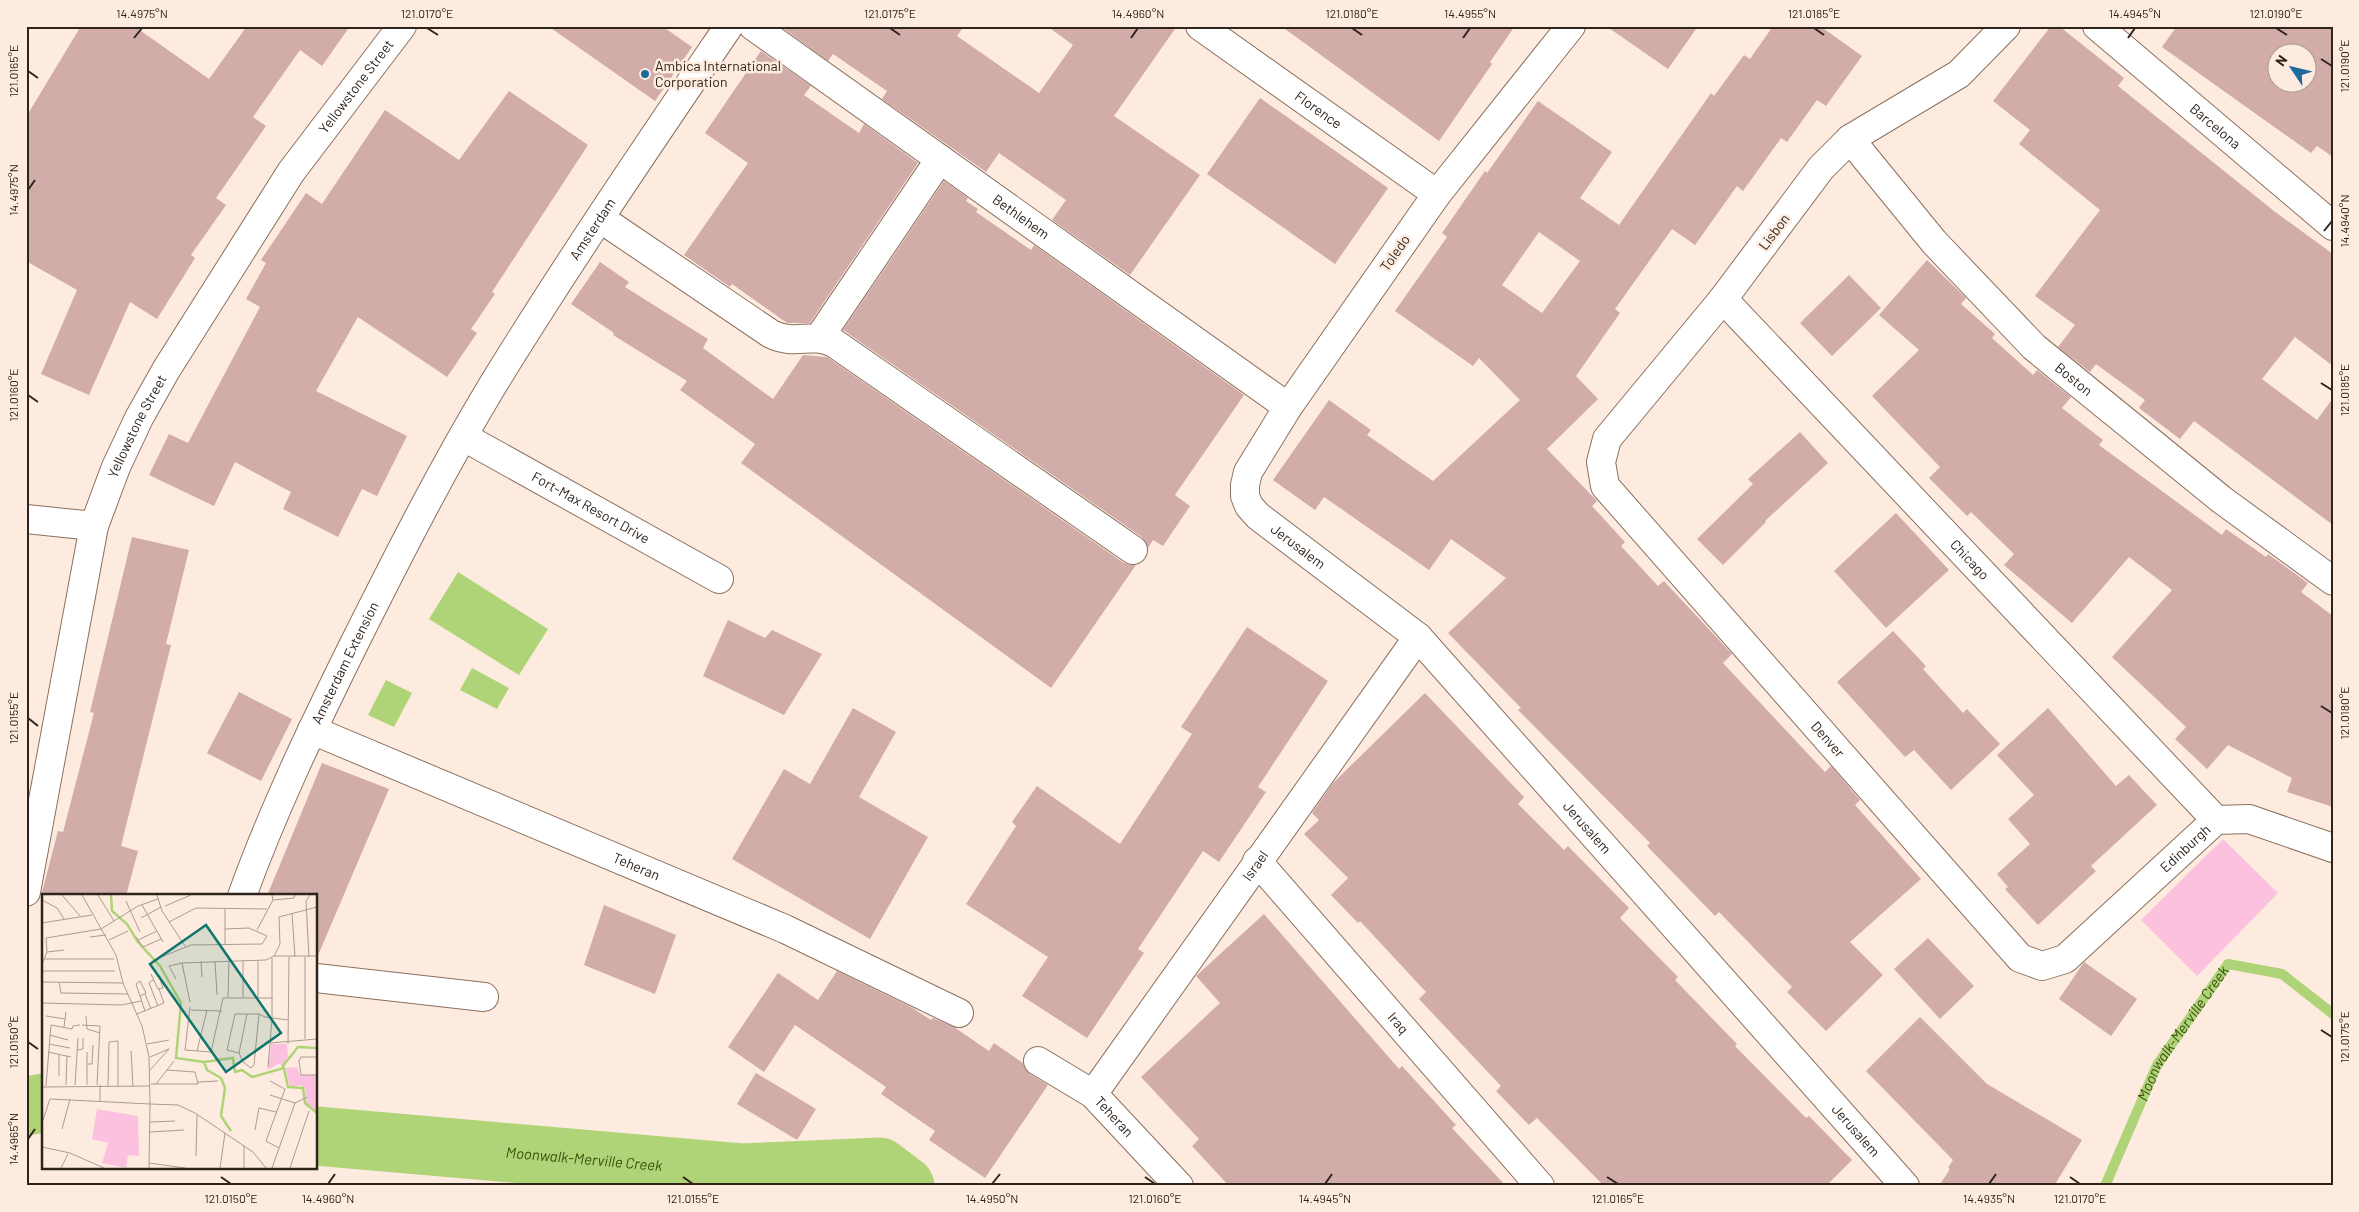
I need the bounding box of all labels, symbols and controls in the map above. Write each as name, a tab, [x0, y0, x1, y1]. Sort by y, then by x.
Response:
text: 14.4975°N	[116, 6, 168, 20]
text: 121.0170°E	[401, 6, 453, 20]
text: 121.0175°E	[864, 6, 916, 20]
text: 14.4960°N	[1112, 6, 1164, 20]
text: 121.0180°E	[1325, 6, 1379, 20]
text: 14.4955°N	[1444, 6, 1496, 20]
text: 121.0185°E	[1788, 6, 1840, 20]
text: 14.4945°N	[2109, 6, 2161, 20]
text: 121.0190°E	[2249, 6, 2303, 20]
street label: Yellowstone Street	[315, 36, 397, 136]
text: 121.0190°E	[2337, 39, 2351, 93]
north arrow	[2266, 42, 2316, 92]
text: 121.0165°E	[6, 45, 20, 97]
text: N	[2271, 52, 2291, 69]
place label: Ambica International Corporation	[655, 57, 781, 90]
marker: Ambica International Corporation	[639, 68, 651, 80]
street label: Florence	[1292, 87, 1345, 132]
street label: Barcelona	[2187, 100, 2244, 152]
text: 14.4975°N	[6, 164, 20, 216]
street label: Bethlehem	[989, 190, 1053, 243]
text: 14.4940°N	[2337, 194, 2351, 248]
street label: Amsterdam	[566, 195, 619, 263]
street label: Lisbon	[1754, 210, 1793, 253]
street label: Toledo	[1376, 231, 1413, 274]
street label: Boston	[2052, 359, 2096, 399]
text: 121.0185°E	[2337, 364, 2351, 416]
text: 121.0160°E	[6, 368, 20, 422]
street label: Yellowstone Street	[104, 371, 170, 480]
street label: Fort-Max Resort Drive	[529, 468, 653, 547]
street label: Jerusalem	[1268, 520, 1329, 572]
street label: Chicago	[1947, 536, 1993, 583]
street label: Amsterdam Extension	[307, 599, 382, 726]
text: 121.0180°E	[2337, 686, 2351, 740]
text: 121.0155°E	[6, 692, 20, 744]
street label: Denver	[1808, 717, 1849, 761]
street label: Jerusalem	[1560, 797, 1615, 857]
street label: Edinburgh	[2156, 821, 2214, 875]
street label: Israel	[1238, 847, 1271, 884]
street label: Teheran	[611, 849, 663, 883]
inset map	[42, 894, 318, 1170]
water label: Moonwalk-Merville Creek	[2133, 961, 2232, 1103]
street label: Iraq	[1384, 1008, 1413, 1037]
text: 121.0175°E	[2337, 1011, 2351, 1063]
text: 121.0150°E	[6, 1015, 20, 1069]
street label: Teheran	[1091, 1092, 1137, 1140]
street label: Jerusalem	[1828, 1100, 1884, 1160]
text: 14.4965°N	[6, 1113, 20, 1165]
water label: Moonwalk-Merville Creek	[505, 1143, 664, 1174]
text: 121.0150°E	[204, 1191, 258, 1205]
text: 14.4960°N	[302, 1191, 354, 1205]
text: 121.0155°E	[667, 1191, 719, 1205]
text: 14.4950°N	[966, 1191, 1018, 1205]
text: 121.0160°E	[1128, 1191, 1182, 1205]
text: 14.4945°N	[1299, 1191, 1351, 1205]
text: 121.0165°E	[1592, 1191, 1644, 1205]
text: 14.4935°N	[1963, 1191, 2015, 1205]
text: 121.0170°E	[2054, 1191, 2106, 1205]

